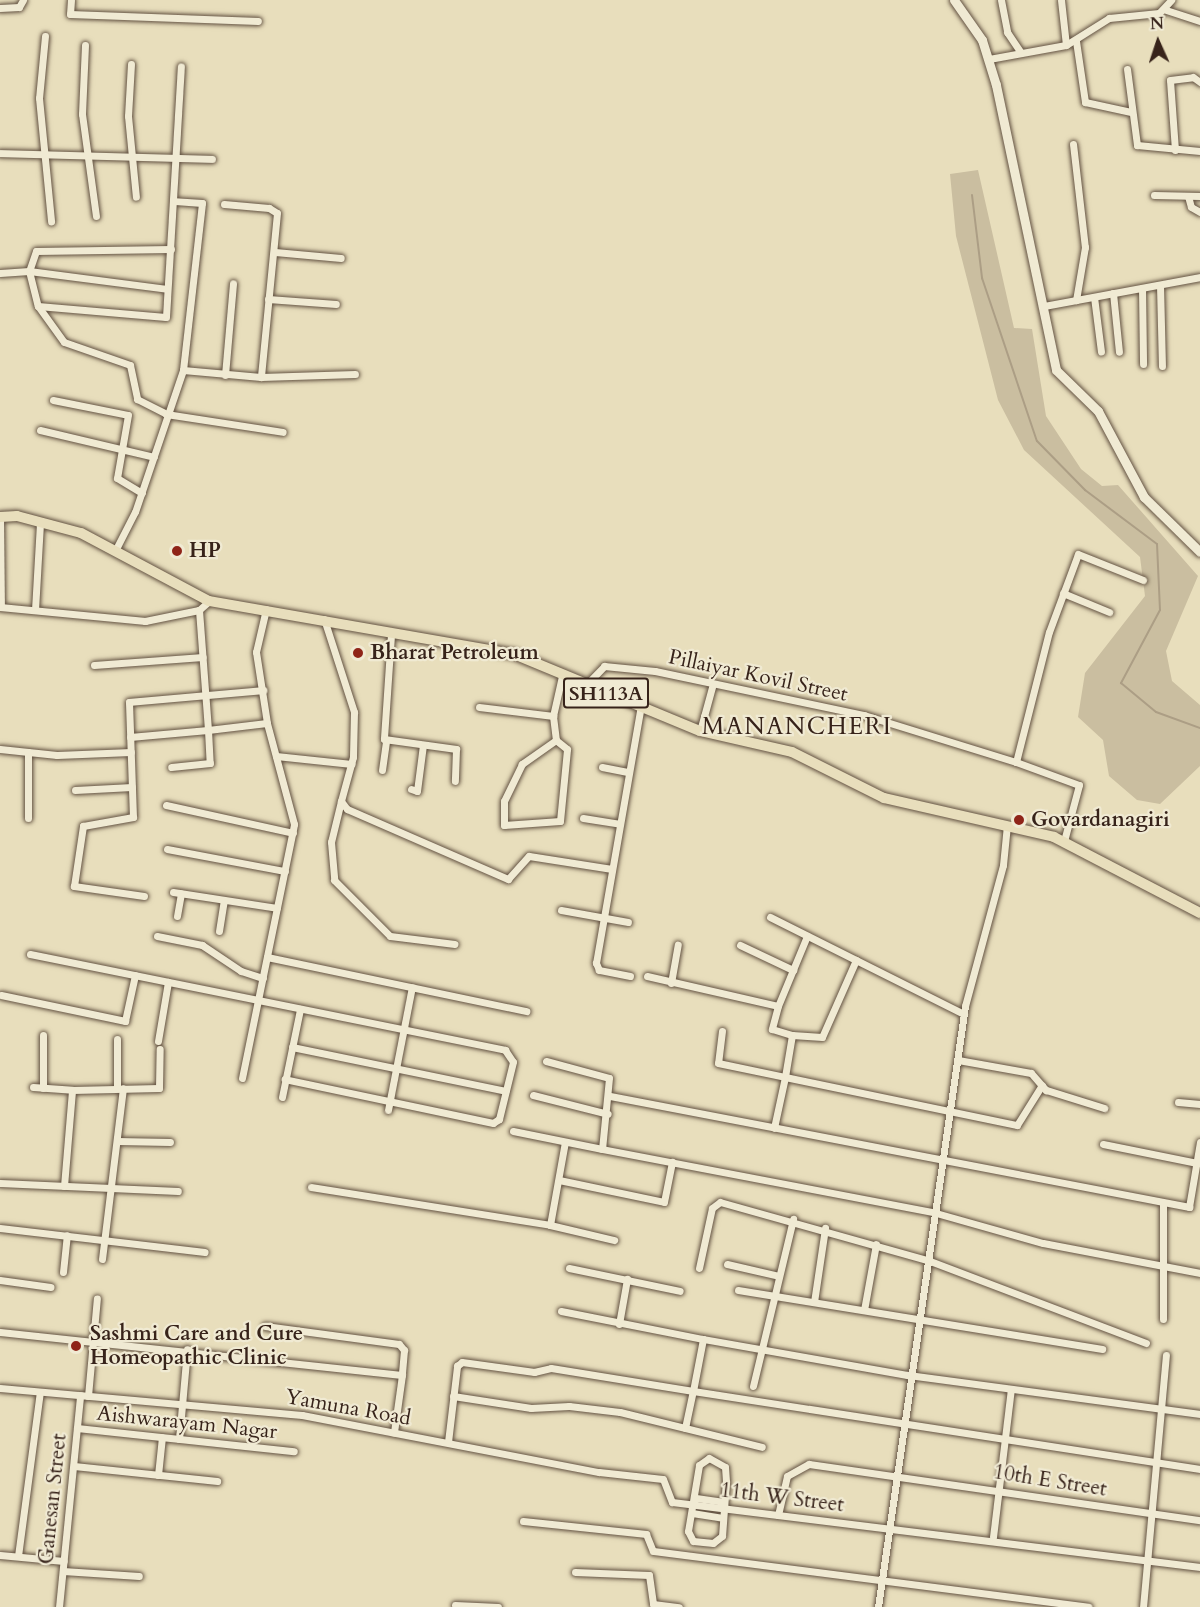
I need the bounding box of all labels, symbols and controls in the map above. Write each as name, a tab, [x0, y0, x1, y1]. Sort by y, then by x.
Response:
north arrow	[1128, 12, 1188, 72]
text: N	[1150, 13, 1165, 35]
place label: HP	[189, 538, 221, 564]
marker: HP	[170, 544, 184, 558]
place label: Bharat Petroleum	[370, 640, 539, 666]
street label: Pillaiyar Kovil Street	[666, 645, 850, 707]
marker: Bharat Petroleum	[351, 646, 365, 660]
road number: SH113A	[562, 676, 650, 710]
district label: MANANCHERI	[702, 713, 892, 741]
place label: Govardanagiri	[1031, 807, 1170, 833]
marker: Govardanagiri	[1012, 813, 1026, 827]
place label: Sashmi Care and Cure Homeopathic Clinic	[90, 1321, 303, 1371]
marker: Sashmi Care and Cure Homeopathic Clinic	[67, 1337, 85, 1355]
street label: Yamuna Road	[283, 1385, 413, 1431]
street label: Aishwarayam Nagar	[96, 1401, 278, 1445]
street label: Ganesan Street	[34, 1432, 72, 1566]
street label: 10th E Street	[992, 1460, 1108, 1502]
street label: 11th W Street	[719, 1478, 845, 1518]

